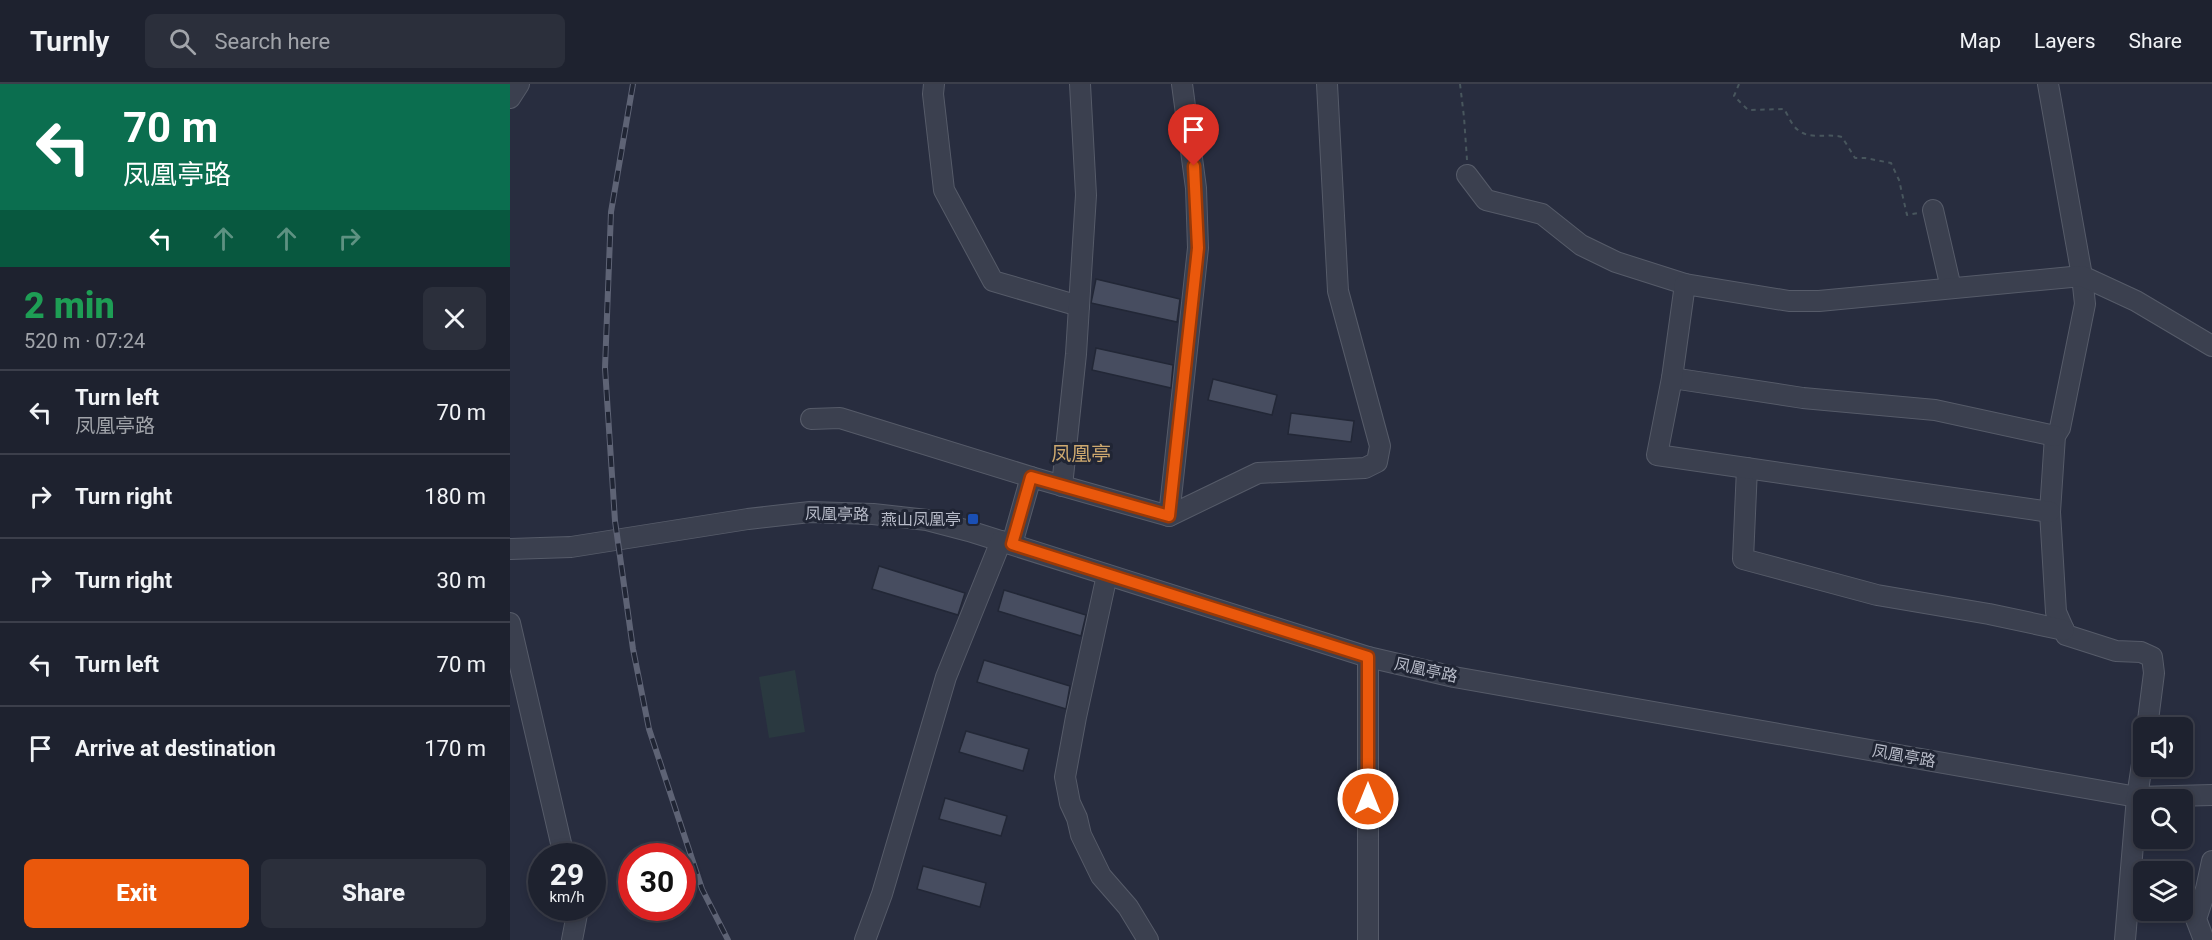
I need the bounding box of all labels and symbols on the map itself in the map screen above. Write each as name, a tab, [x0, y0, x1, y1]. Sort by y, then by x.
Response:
pin	[1168, 104, 1219, 166]
district label: 凤凰亭	[1051, 442, 1111, 466]
street label: 凤凰亭路	[805, 504, 869, 524]
place label: 燕山凤凰亭	[881, 510, 961, 529]
marker: 燕山凤凰亭	[966, 512, 980, 526]
street label: 凤凰亭路	[1393, 654, 1459, 686]
street label: 凤凰亭路	[1871, 741, 1937, 771]
position arrow	[1336, 767, 1400, 831]
speed limit sign: 30	[618, 843, 696, 921]

